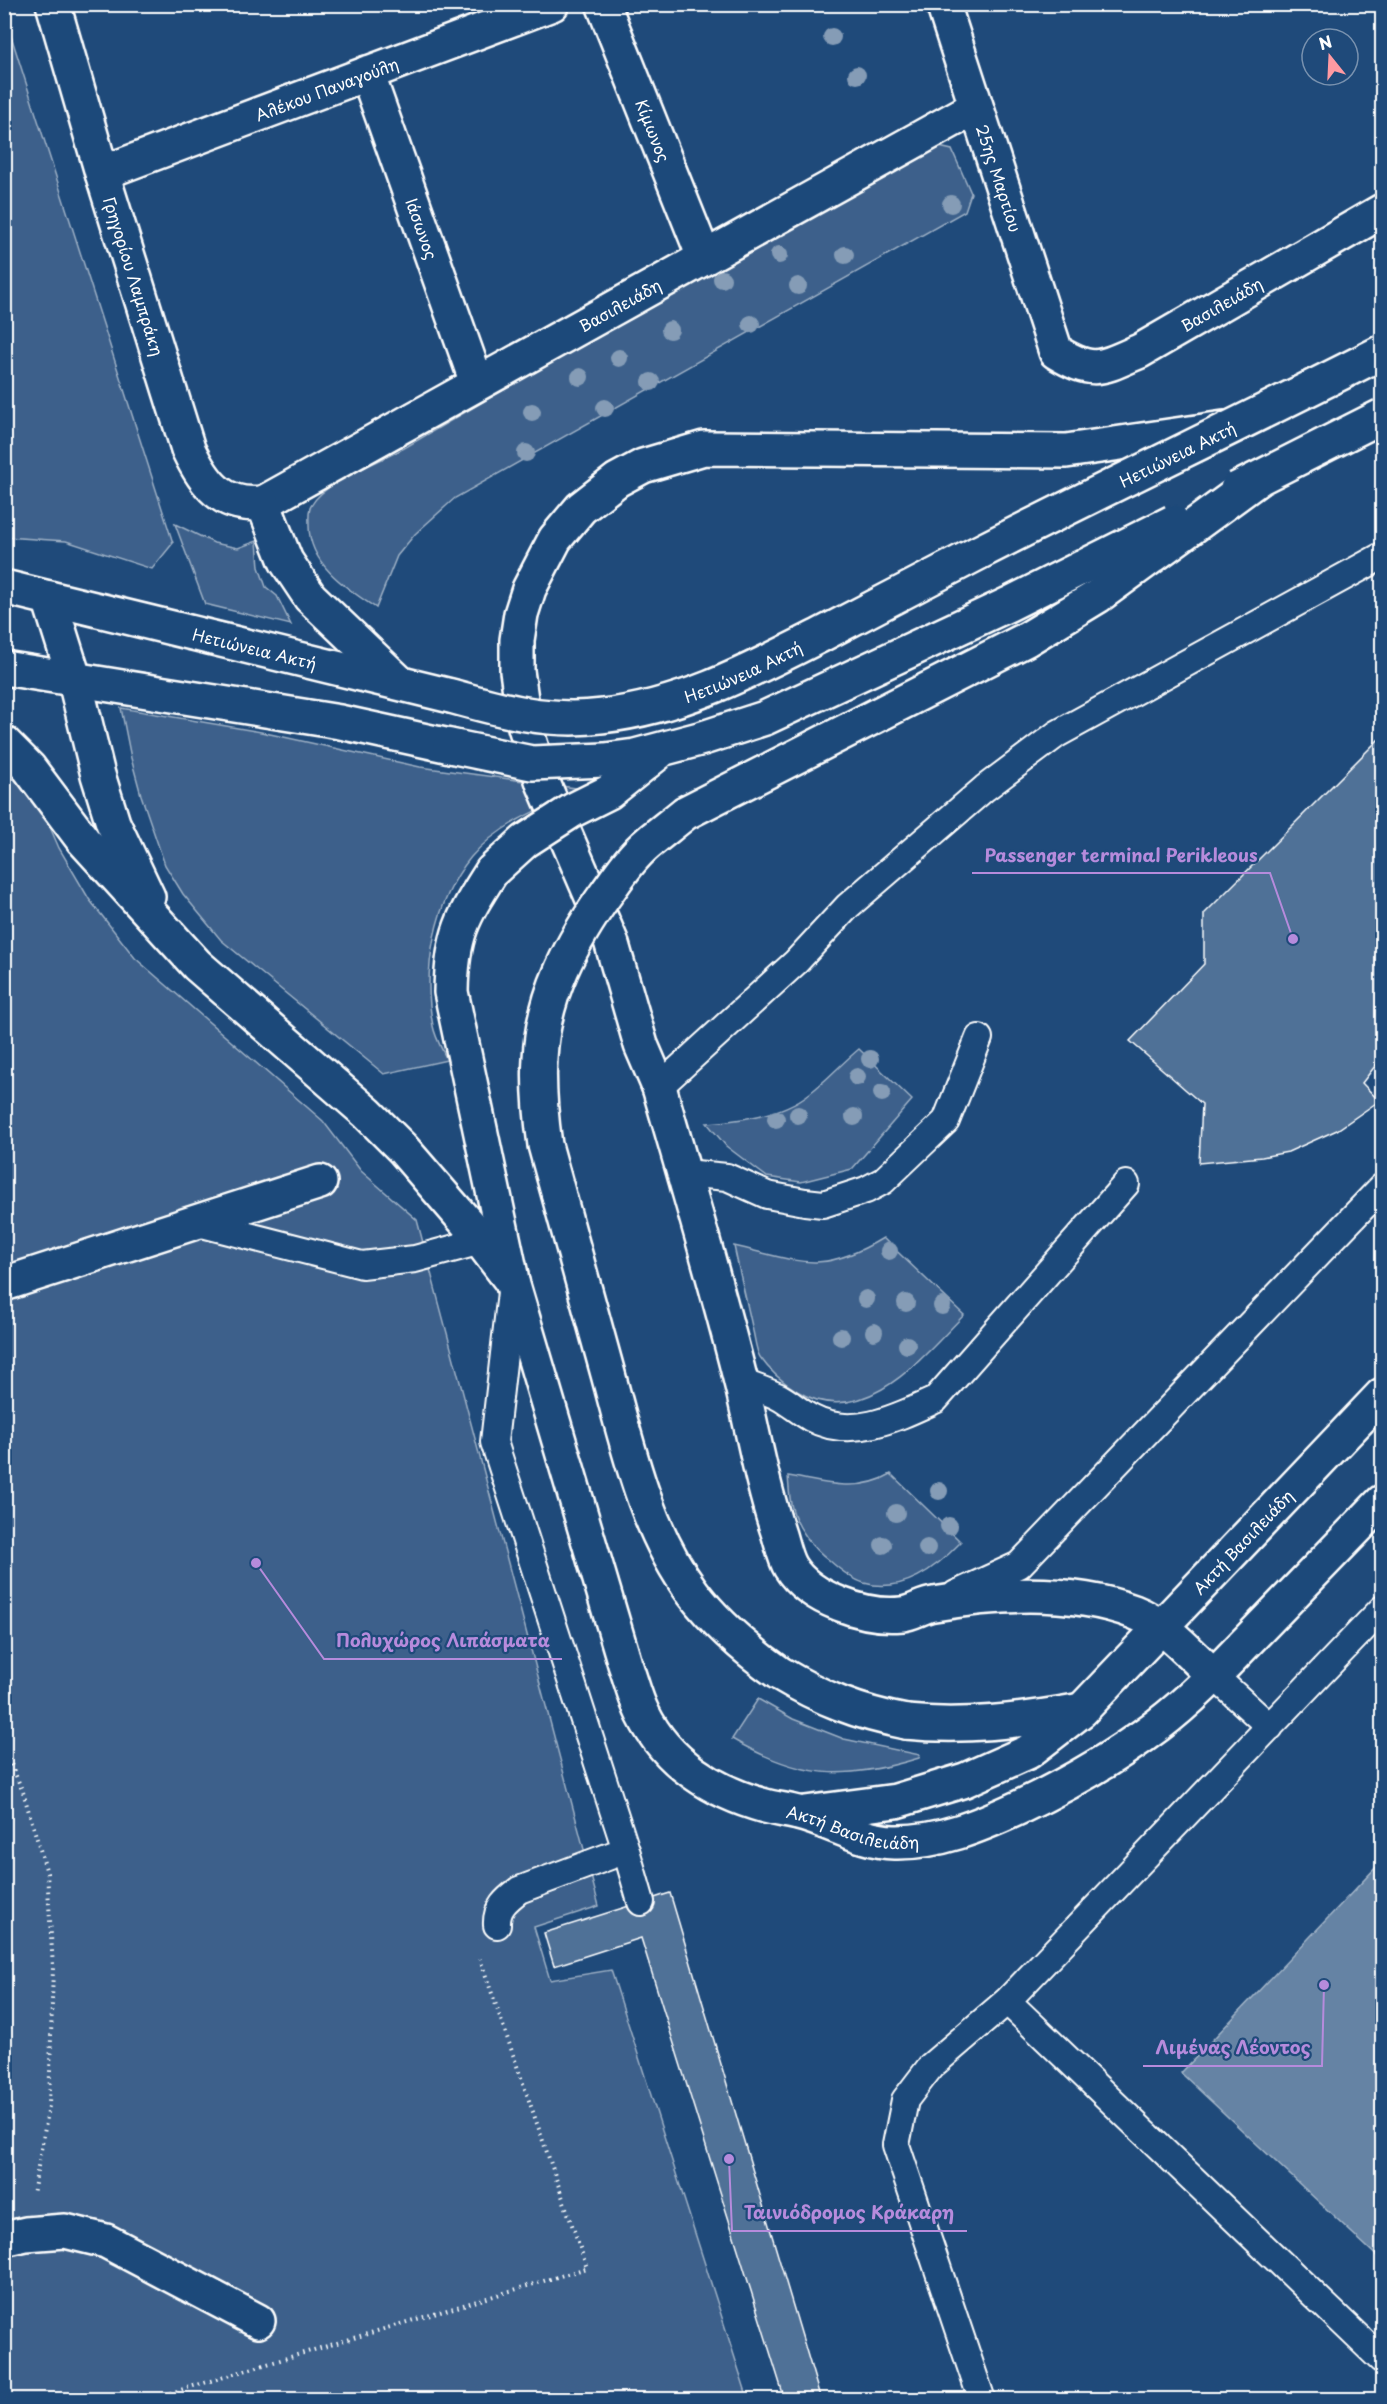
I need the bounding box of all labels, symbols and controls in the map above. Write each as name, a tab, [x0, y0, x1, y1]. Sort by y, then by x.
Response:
north arrow	[1300, 27, 1360, 87]
text: N	[1315, 28, 1335, 55]
street label: Αλέκου Παναγούλη	[252, 51, 402, 126]
street label: Κίμωνος	[630, 95, 677, 165]
street label: 25ης Μαρτίου	[971, 121, 1028, 235]
street label: Γρηγορίου Λαμπράκη	[98, 194, 170, 359]
street label: Ιάσωνος	[400, 195, 444, 262]
street label: Βασιλειάδη	[1176, 271, 1267, 337]
street label: Βασιλειάδη	[574, 272, 665, 337]
street label: Ηετιώνεια Ακτή	[1115, 415, 1240, 493]
street label: Ηετιώνεια Ακτή	[190, 621, 319, 675]
street label: Ηετιώνεια Ακτή	[681, 635, 806, 708]
callout: Passenger terminal Perikleous	[972, 837, 1270, 873]
text: Passenger terminal Perikleous	[984, 841, 1258, 868]
street label: Ακτή Βασιλειάδη	[1187, 1484, 1298, 1599]
callout: Πολυχώρος Λιπάσματα	[324, 1623, 562, 1659]
text: Πολυχώρος Λιπάσματα	[336, 1626, 550, 1653]
street label: Ακτή Βασιλειάδη	[784, 1799, 920, 1854]
callout: Λιμένας Λέοντος	[1143, 2030, 1322, 2066]
text: Λιμένας Λέοντος	[1156, 2033, 1311, 2060]
callout: Ταινιόδρομος Κράκαρη	[732, 2195, 967, 2231]
text: Ταινιόδρομος Κράκαρη	[744, 2198, 954, 2225]

